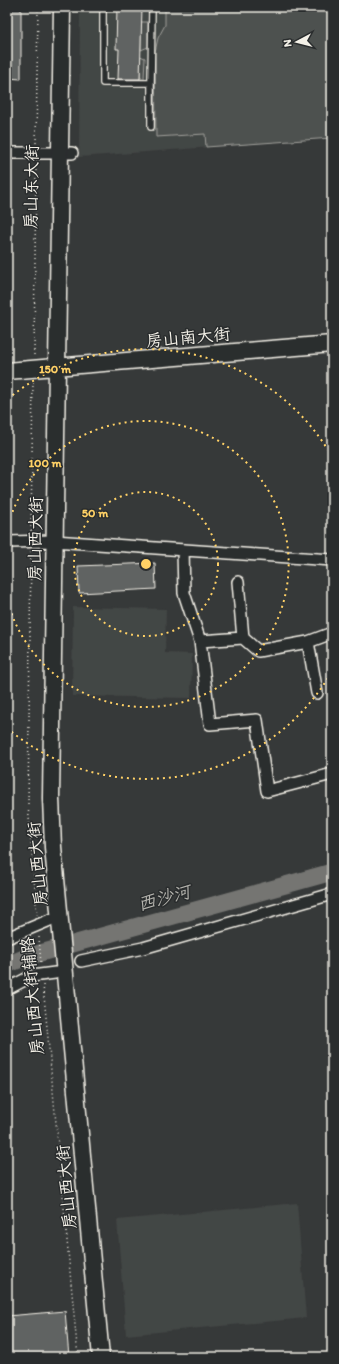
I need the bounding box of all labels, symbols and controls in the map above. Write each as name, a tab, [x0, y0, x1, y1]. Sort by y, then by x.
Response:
north arrow	[277, 22, 317, 62]
text: N	[281, 39, 294, 48]
street label: 房山东大街	[20, 144, 42, 230]
street label: 房山南大街	[145, 323, 231, 351]
text: 150 m	[39, 362, 72, 376]
text: 100 m	[28, 456, 62, 470]
street label: 房山西大街	[24, 496, 46, 582]
text: 50 m	[82, 506, 109, 520]
centre of rings	[139, 557, 153, 571]
street label: 房山西大街	[23, 821, 51, 907]
water label: 西沙河	[135, 880, 196, 916]
street label: 房山西大街辅路	[17, 936, 47, 1056]
street label: 房山西大街	[52, 1144, 80, 1230]

